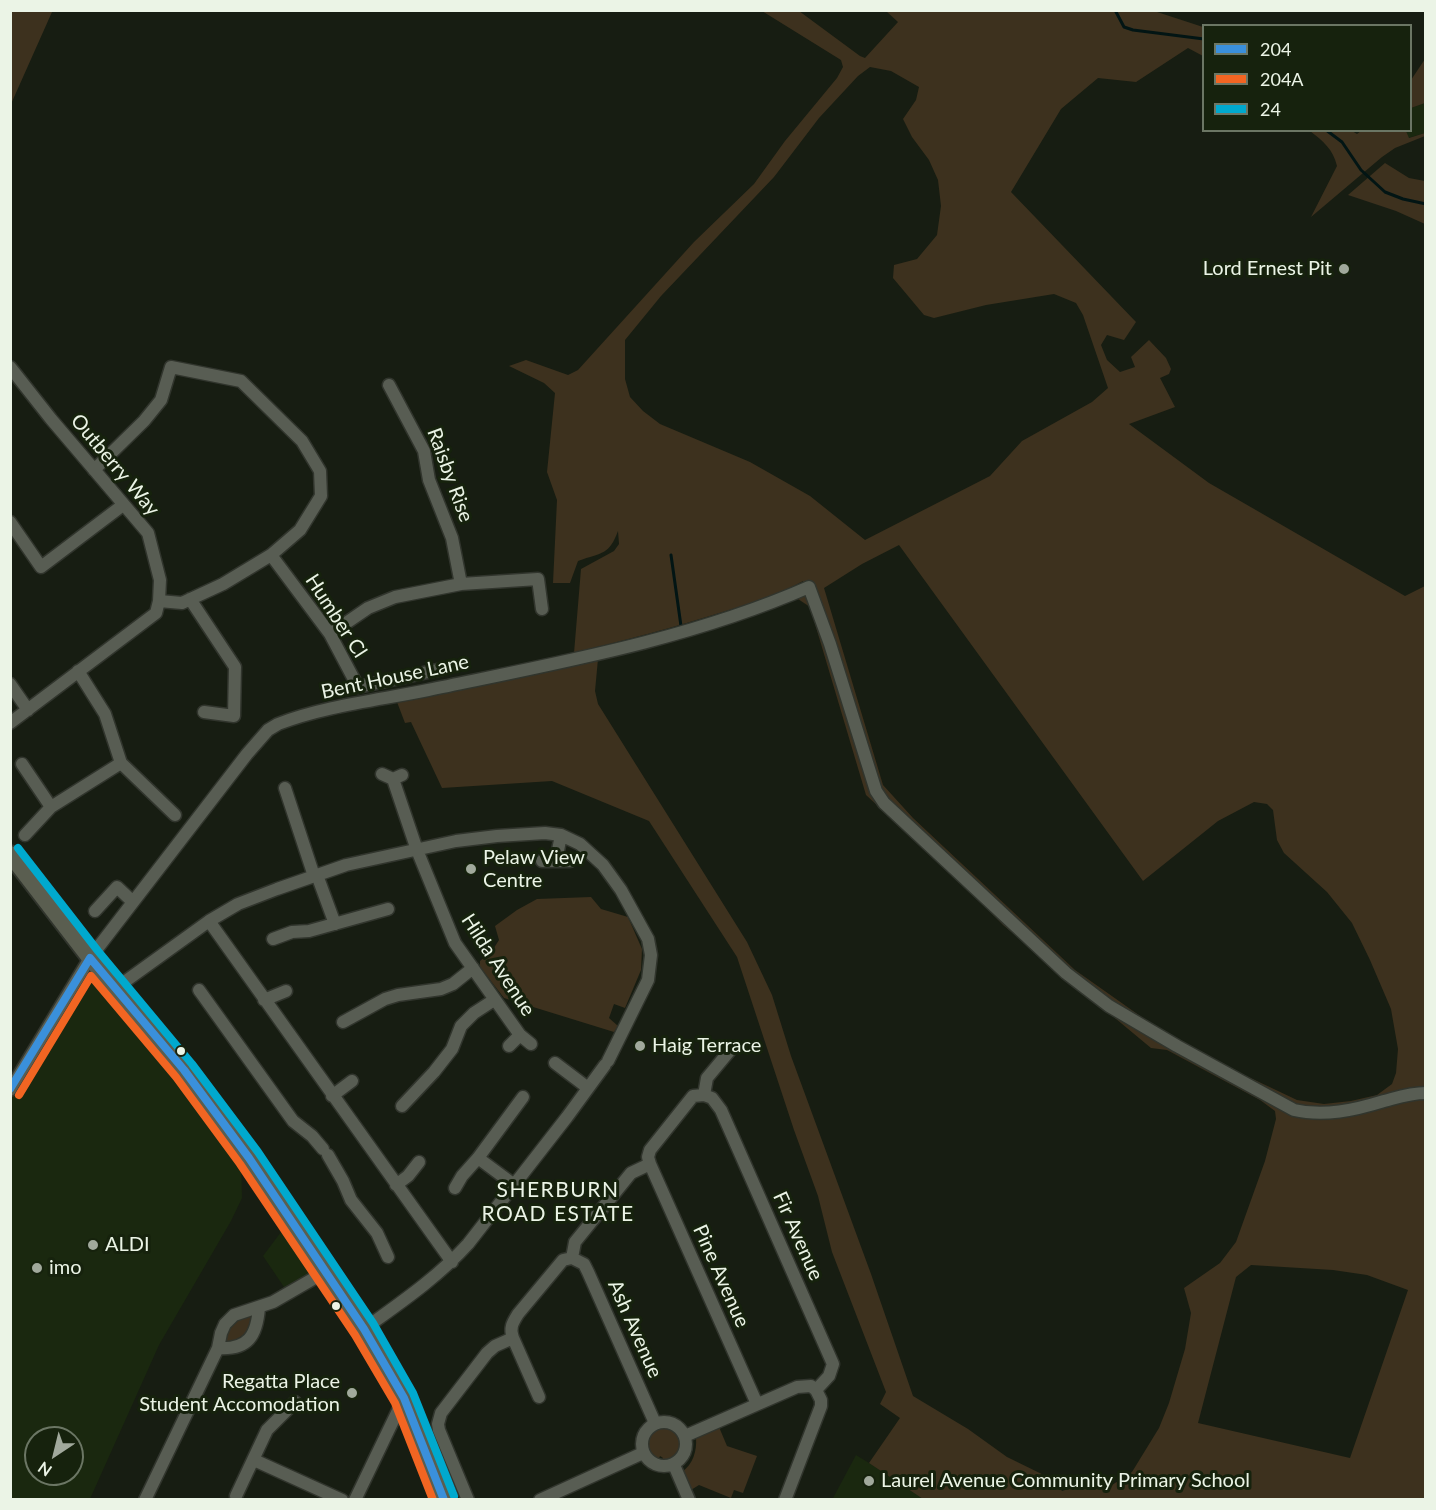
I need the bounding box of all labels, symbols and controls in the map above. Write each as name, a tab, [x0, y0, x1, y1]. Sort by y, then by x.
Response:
legend	[1202, 24, 1412, 132]
text: 204	[1260, 38, 1291, 60]
text: 204A	[1260, 68, 1304, 90]
text: 24	[1260, 98, 1281, 120]
place label: Lord Ernest Pit	[1203, 257, 1332, 281]
marker: Lord Ernest Pit	[1337, 262, 1351, 276]
street label: Outberry Way	[65, 409, 165, 521]
street label: Raisby Rise	[422, 425, 478, 525]
street label: Humber Cl	[300, 570, 372, 662]
street label: Bent House Lane	[319, 650, 471, 704]
place label: Pelaw View Centre	[483, 846, 585, 893]
marker: Pelaw View Centre	[464, 862, 478, 876]
street label: Hilda Avenue	[456, 909, 540, 1021]
place label: Haig Terrace	[652, 1034, 761, 1058]
marker: Haig Terrace	[633, 1039, 647, 1053]
unlabelled marker	[175, 1045, 187, 1057]
district label: SHERBURN ROAD ESTATE	[481, 1177, 635, 1227]
street label: Fir Avenue	[768, 1188, 828, 1284]
street label: Pine Avenue	[688, 1221, 754, 1331]
place label: ALDI	[105, 1233, 150, 1257]
marker: ALDI	[86, 1238, 100, 1252]
place label: imo	[49, 1256, 82, 1280]
marker: imo	[30, 1261, 44, 1275]
street label: Ash Avenue	[603, 1276, 667, 1382]
unlabelled marker	[330, 1300, 342, 1312]
place label: Regatta Place Student Accomodation	[139, 1370, 340, 1417]
marker: Regatta Place Student Accomodation	[345, 1386, 359, 1400]
north arrow	[24, 1426, 84, 1486]
text: N	[34, 1458, 55, 1481]
place label: Laurel Avenue Community Primary School	[881, 1469, 1250, 1493]
marker: Laurel Avenue Community Primary School	[862, 1474, 876, 1488]

